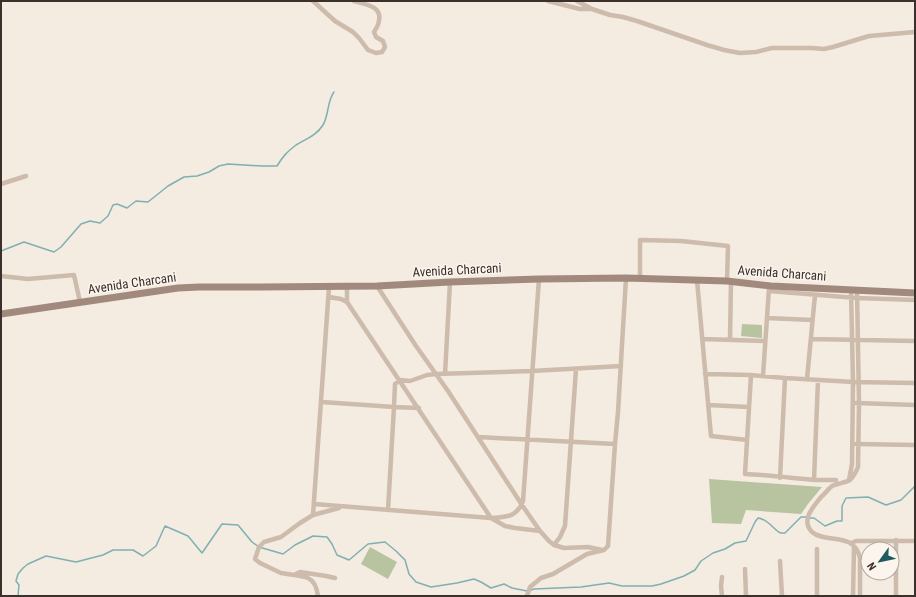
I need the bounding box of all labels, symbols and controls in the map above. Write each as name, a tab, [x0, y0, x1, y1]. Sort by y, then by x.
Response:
street label: Avenida Charcani	[412, 260, 502, 280]
street label: Avenida Charcani	[737, 262, 827, 284]
street label: Avenida Charcani	[87, 269, 177, 297]
north arrow	[860, 541, 900, 581]
text: N	[865, 560, 879, 573]

